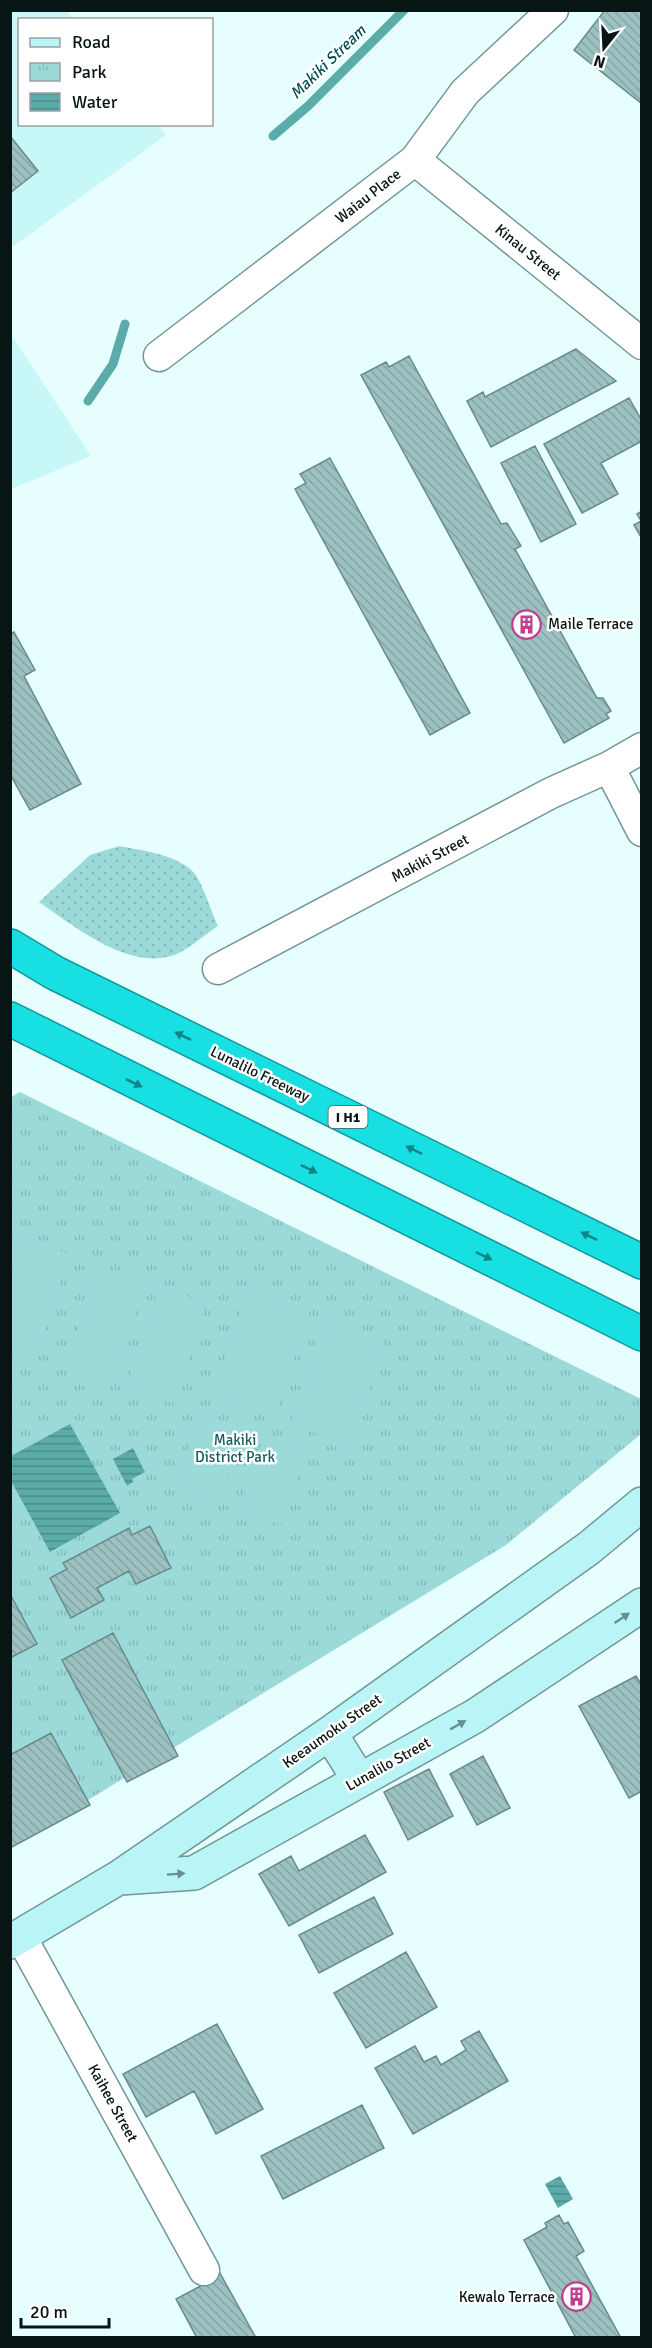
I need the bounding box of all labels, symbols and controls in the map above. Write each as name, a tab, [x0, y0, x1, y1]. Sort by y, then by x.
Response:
legend	[18, 18, 213, 126]
north arrow	[574, 18, 634, 78]
water label: Makiki Stream	[286, 20, 371, 103]
text: Road	[72, 31, 111, 53]
text: N	[591, 50, 608, 73]
text: Park	[72, 61, 107, 83]
text: Water	[72, 91, 118, 113]
street label: Waiau Place	[332, 165, 404, 227]
street label: Kinau Street	[491, 220, 565, 284]
building icon: Maile Terrace	[511, 608, 543, 640]
place label: Maile Terrace	[548, 615, 633, 633]
street label: Makiki Street	[388, 830, 472, 886]
one-way arrow	[174, 1031, 191, 1040]
street label: Lunalilo Freeway	[208, 1042, 312, 1106]
one-way arrow	[126, 1078, 143, 1087]
road number: I H1	[328, 1106, 368, 1128]
one-way arrow	[406, 1145, 423, 1154]
one-way arrow	[300, 1164, 318, 1174]
one-way arrow	[580, 1231, 597, 1241]
one-way arrow	[475, 1251, 492, 1260]
park label: Makiki District Park	[195, 1431, 275, 1466]
one-way arrow	[613, 1612, 629, 1624]
street label: Keeaumoku Street	[279, 1690, 385, 1772]
one-way arrow	[450, 1720, 467, 1730]
street label: Lunalilo Street	[342, 1733, 434, 1795]
one-way arrow	[167, 1869, 186, 1879]
street label: Kaihee Street	[84, 2061, 142, 2145]
building icon: Kewalo Terrace	[560, 2281, 592, 2313]
place label: Kewalo Terrace	[459, 2288, 555, 2306]
scale bar	[21, 2291, 110, 2329]
text: 20 m	[30, 2301, 68, 2323]

